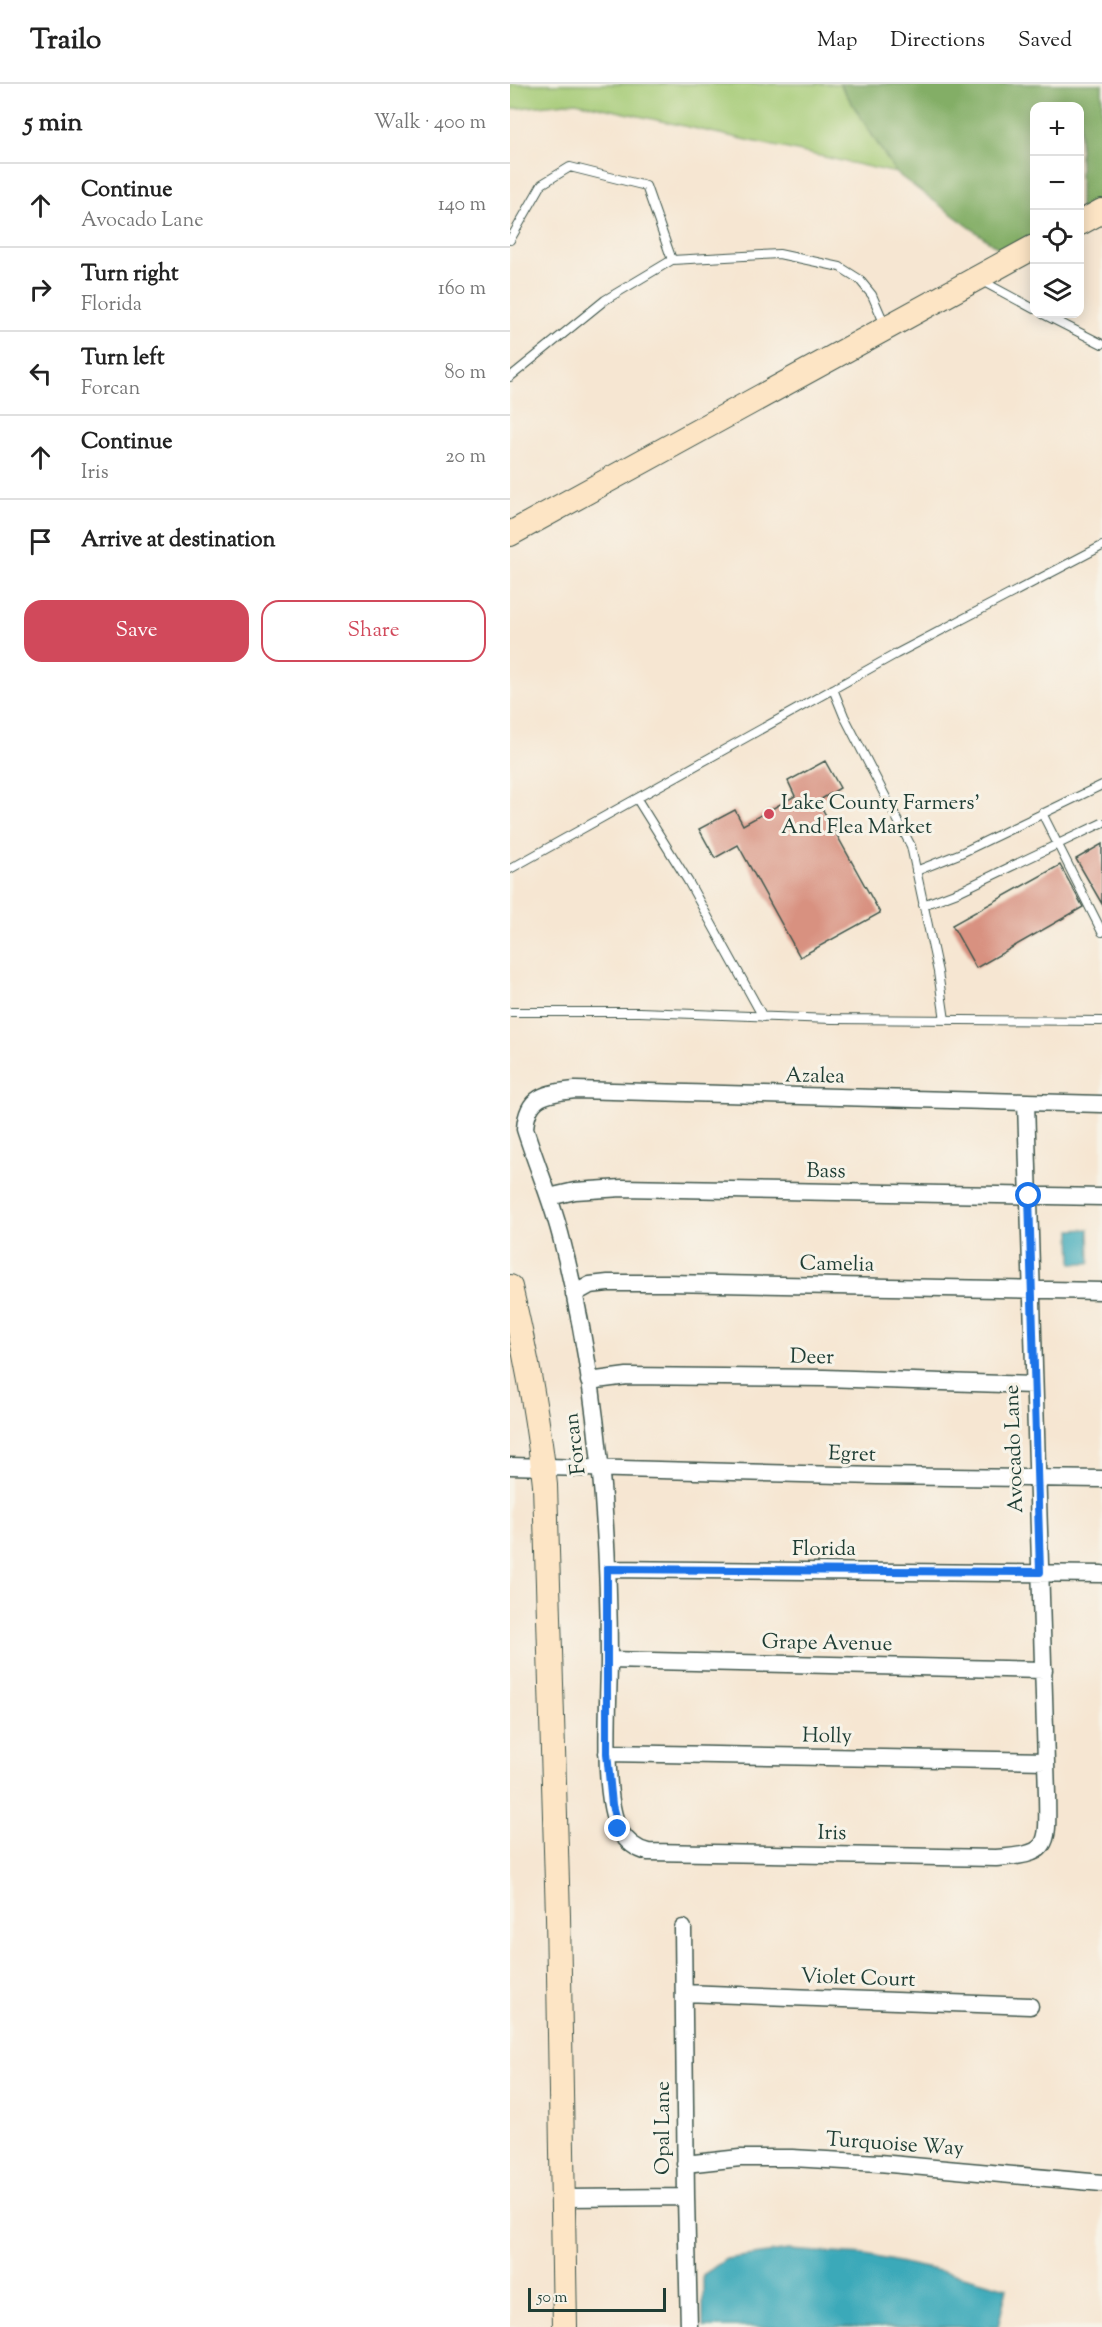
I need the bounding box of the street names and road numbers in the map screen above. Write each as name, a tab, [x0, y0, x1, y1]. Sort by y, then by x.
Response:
street label: Azalea	[785, 1061, 845, 1093]
street label: Bass	[806, 1157, 846, 1187]
street label: Camelia	[799, 1249, 875, 1281]
street label: Deer	[790, 1343, 834, 1373]
street label: Avocado Lane	[998, 1384, 1032, 1514]
street label: Forcan	[557, 1411, 595, 1476]
street label: Egret	[828, 1439, 876, 1471]
street label: Florida	[792, 1535, 856, 1565]
street label: Grape Avenue	[761, 1628, 893, 1660]
street label: Holly	[802, 1722, 853, 1752]
street label: Iris	[817, 1819, 847, 1849]
street label: Violet Court	[800, 1962, 916, 1996]
street label: Opal Lane	[649, 2081, 679, 2175]
street label: Turquoise Way	[825, 2125, 965, 2165]

